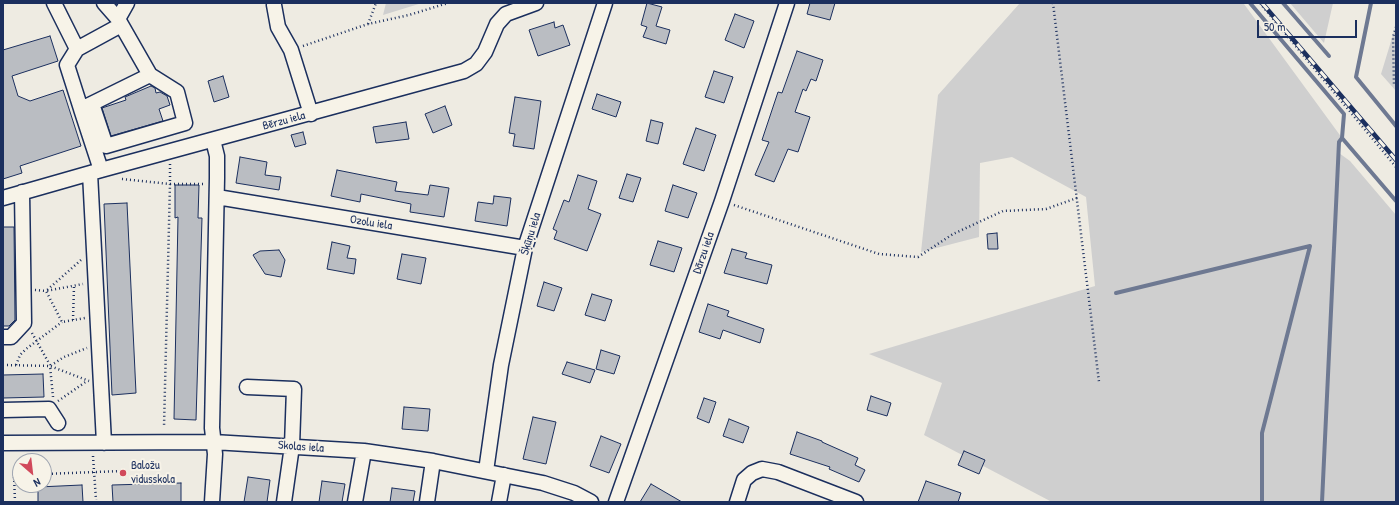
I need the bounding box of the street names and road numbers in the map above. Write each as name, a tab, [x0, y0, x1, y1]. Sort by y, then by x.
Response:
street label: Bērzu iela	[261, 108, 307, 134]
street label: Šķūņu iela	[518, 211, 544, 257]
street label: Ozolu iela	[349, 213, 393, 233]
street label: Dārzu iela	[690, 230, 718, 276]
street label: Skolas iela	[278, 438, 324, 456]

